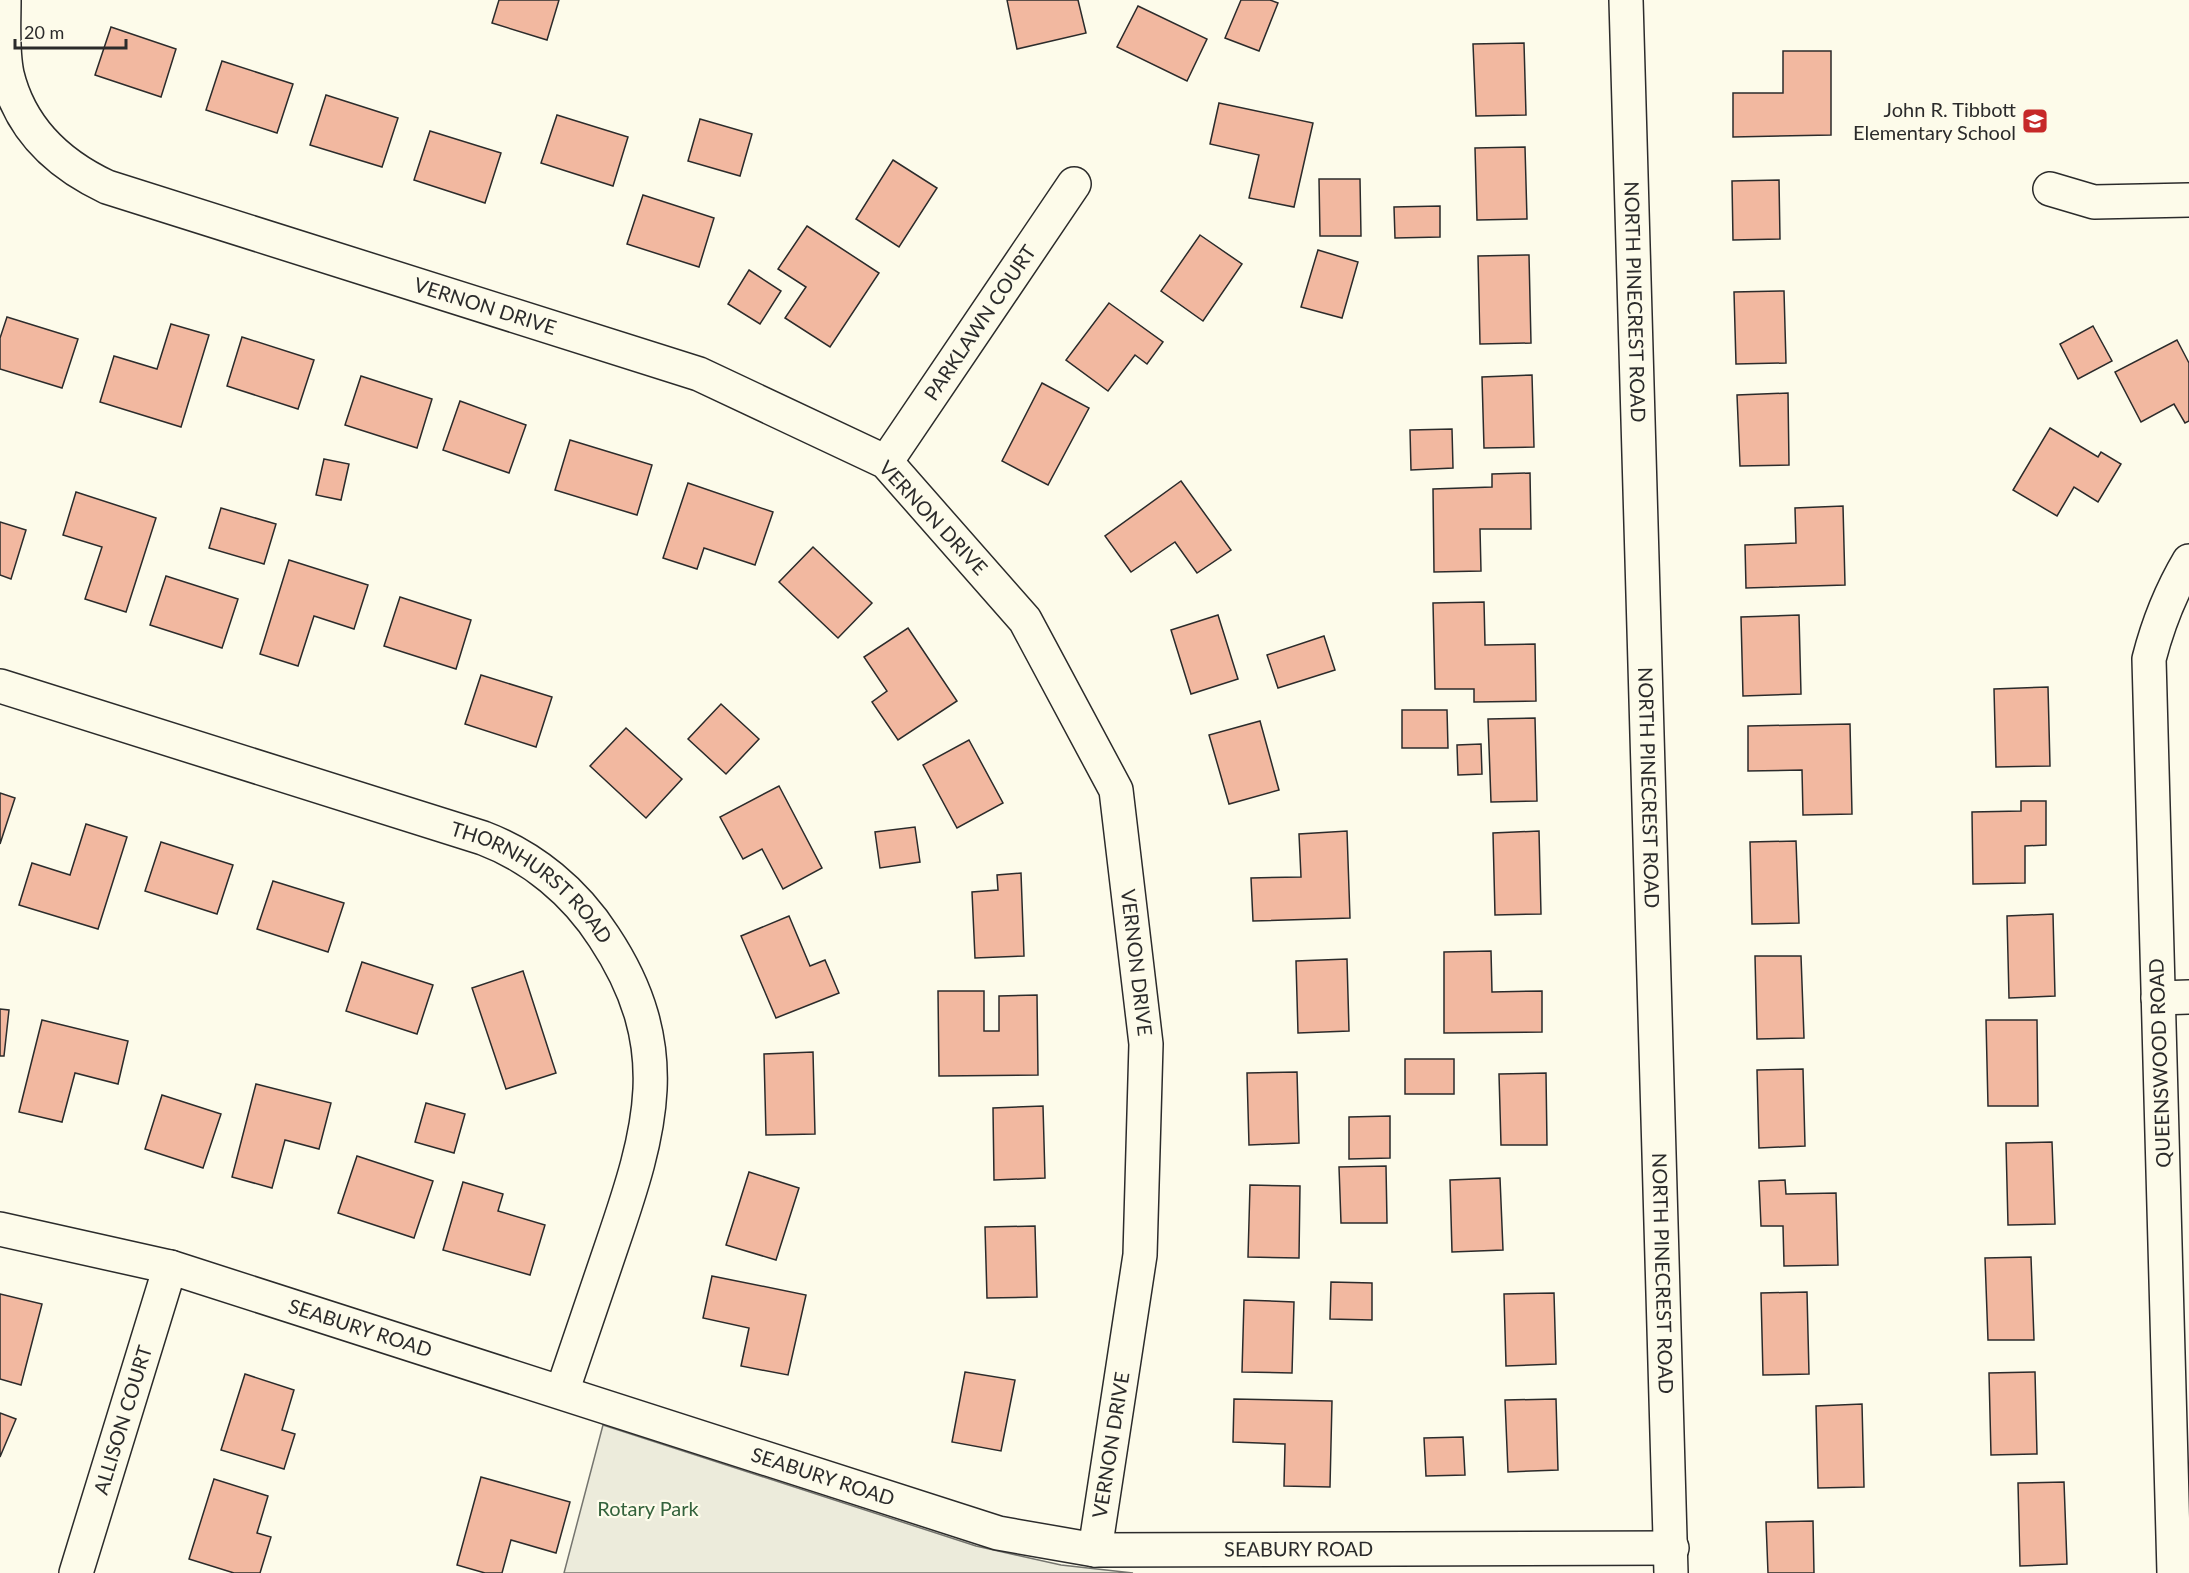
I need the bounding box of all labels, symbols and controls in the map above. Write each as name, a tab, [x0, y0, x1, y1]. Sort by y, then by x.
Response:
scale bar	[15, 12, 126, 50]
text: 20 m	[24, 21, 64, 43]
place label: John R. Tibbott Elementary School	[1853, 97, 2016, 144]
school or university icon: John R. Tibbott Elementary School	[2020, 106, 2050, 136]
street label: NORTH PINECREST ROAD	[1620, 181, 1651, 423]
street label: PARKLAWN COURT	[918, 240, 1040, 404]
street label: VERNON DRIVE	[411, 272, 559, 339]
street label: VERNON DRIVE	[875, 455, 993, 580]
street label: NORTH PINECREST ROAD	[1634, 667, 1665, 909]
street label: THORNHURST ROAD	[448, 816, 618, 948]
street label: VERNON DRIVE	[1117, 888, 1158, 1037]
street label: QUEENSWOOD ROAD	[2143, 958, 2175, 1168]
street label: NORTH PINECREST ROAD	[1648, 1153, 1679, 1394]
street label: SEABURY ROAD	[286, 1293, 435, 1361]
street label: ALLISON COURT	[88, 1342, 156, 1497]
street label: VERNON DRIVE	[1087, 1370, 1133, 1520]
street label: SEABURY ROAD	[749, 1442, 898, 1510]
park label: Rotary Park	[597, 1496, 700, 1520]
street label: SEABURY ROAD	[1224, 1536, 1373, 1561]

